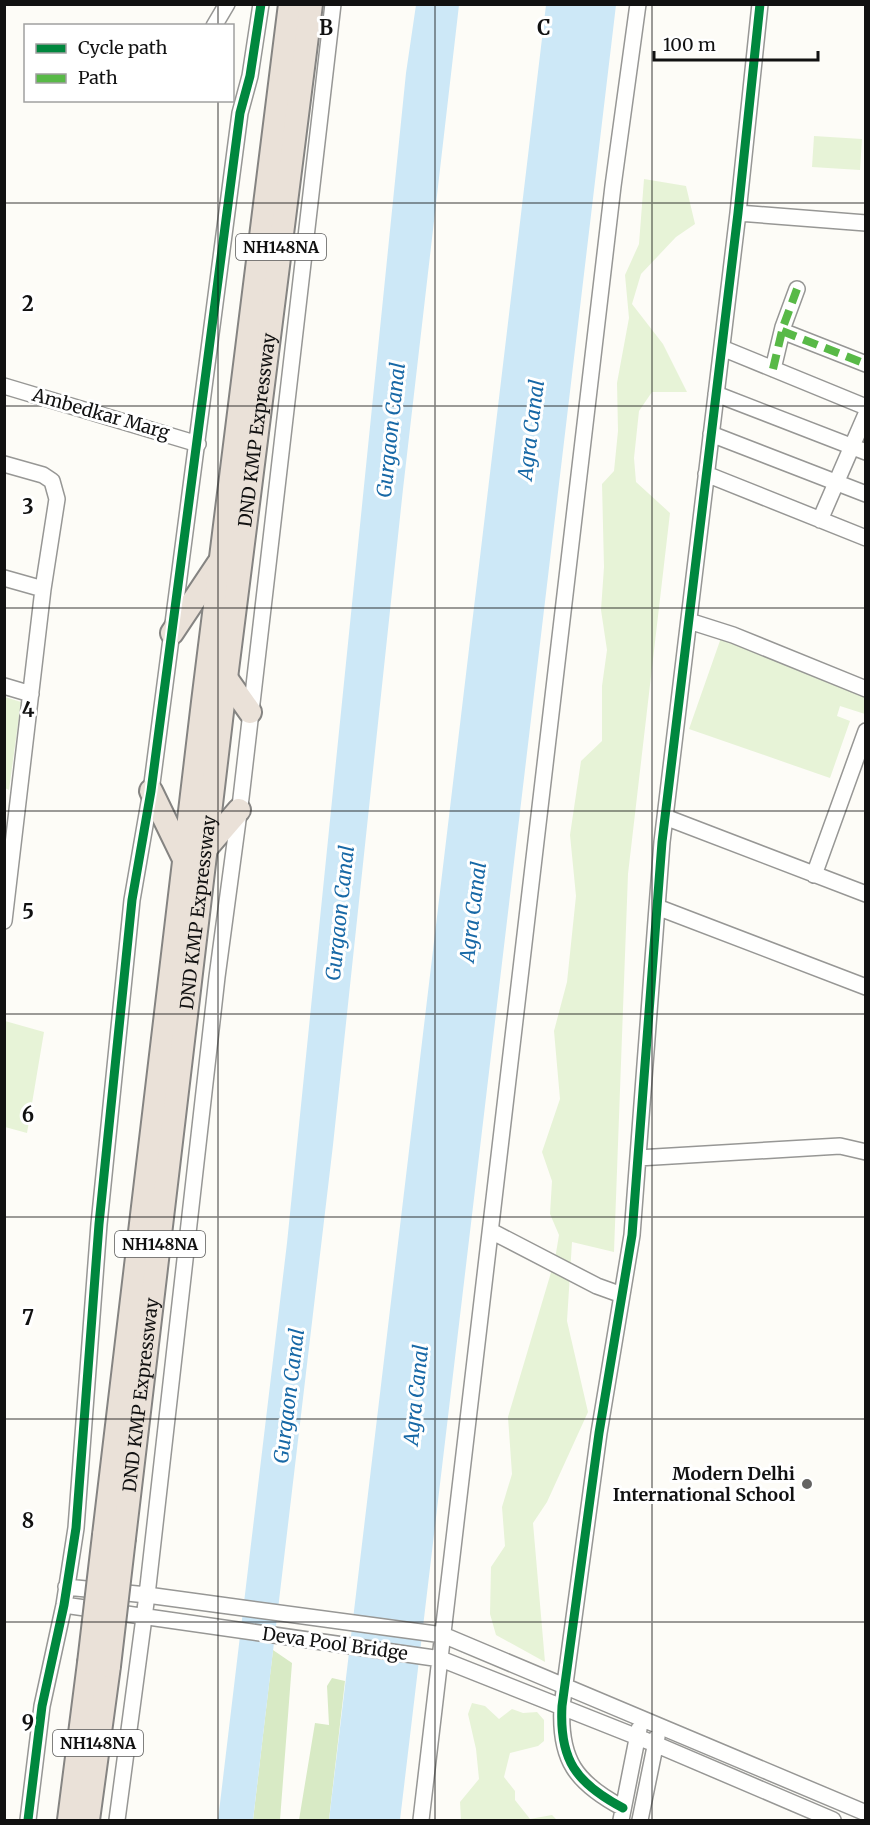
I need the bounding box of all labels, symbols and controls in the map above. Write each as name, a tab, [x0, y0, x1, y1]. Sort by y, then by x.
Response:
text: B	[319, 15, 333, 40]
text: C	[537, 15, 551, 40]
legend	[24, 24, 234, 102]
scale bar	[654, 24, 818, 62]
text: 100 m	[663, 33, 716, 56]
text: Cycle path	[78, 36, 168, 59]
text: Path	[78, 66, 118, 89]
road number: NH148NA	[236, 234, 326, 260]
text: 2	[22, 291, 34, 316]
street label: DND KMP Expressway	[233, 331, 280, 528]
water label: Gurgaon Canal	[371, 361, 410, 499]
water label: Agra Canal	[512, 378, 549, 484]
street label: Ambedkar Marg	[29, 383, 172, 444]
text: 3	[22, 494, 34, 519]
text: 4	[22, 697, 35, 722]
street label: DND KMP Expressway	[175, 813, 221, 1011]
water label: Gurgaon Canal	[320, 844, 359, 982]
water label: Agra Canal	[454, 860, 491, 966]
text: 5	[22, 899, 34, 924]
text: 6	[22, 1102, 34, 1127]
road number: NH148NA	[115, 1231, 205, 1257]
street label: DND KMP Expressway	[118, 1296, 163, 1493]
text: 7	[22, 1305, 34, 1330]
water label: Gurgaon Canal	[268, 1327, 309, 1465]
water label: Agra Canal	[398, 1343, 433, 1449]
place label: Modern Delhi International School	[613, 1462, 795, 1506]
marker: Modern Delhi International School	[800, 1477, 814, 1491]
text: 8	[22, 1508, 34, 1533]
street label: Deva Pool Bridge	[261, 1622, 409, 1665]
text: 9	[22, 1710, 34, 1735]
road number: NH148NA	[53, 1730, 143, 1756]

